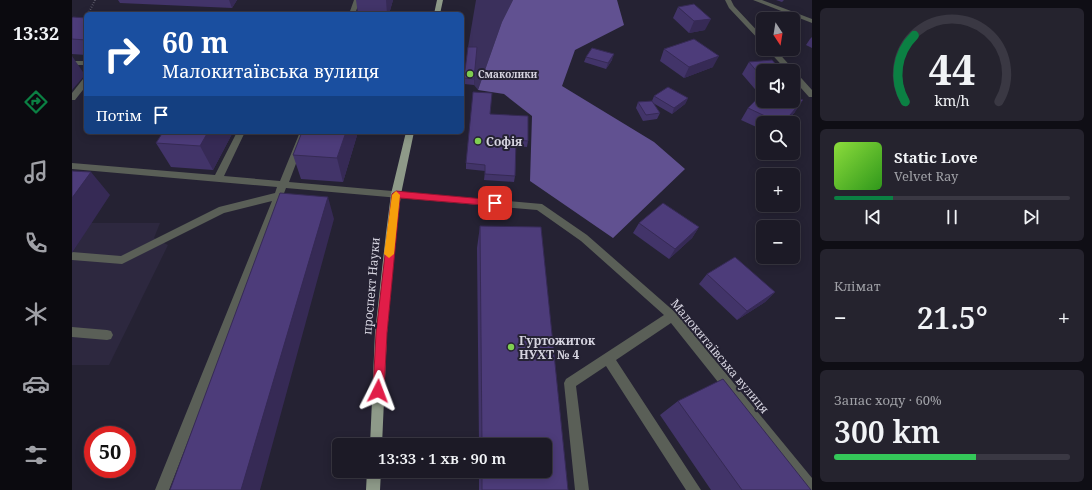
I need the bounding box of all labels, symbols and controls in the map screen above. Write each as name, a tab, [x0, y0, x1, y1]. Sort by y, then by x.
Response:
north arrow	[756, 12, 800, 56]
map controls	[756, 12, 800, 264]
text: 13:32	[13, 21, 59, 45]
text: 60 m	[162, 23, 229, 61]
icon: right	[96, 28, 148, 80]
text: 44	[928, 41, 976, 97]
text: Малокитаївська вулиця	[162, 59, 379, 83]
button: sound	[756, 64, 800, 108]
place label: Смаколики	[478, 67, 538, 81]
marker: Смаколики	[465, 69, 475, 79]
icon: directions	[22, 88, 50, 116]
text: km/h	[934, 91, 970, 110]
icon: arrive	[150, 104, 172, 126]
text: Потім	[96, 105, 142, 125]
button: search	[756, 116, 800, 160]
place label: Софія	[486, 133, 523, 150]
marker: Софія	[473, 136, 483, 146]
text: Static Love	[894, 147, 978, 167]
icon: music	[22, 158, 50, 186]
text: Velvet Ray	[894, 167, 958, 185]
button: +	[756, 168, 800, 212]
pin	[478, 186, 512, 220]
icon: arrive	[484, 192, 506, 214]
icon: previous	[862, 206, 884, 228]
icon: pause	[941, 206, 963, 228]
icon: next	[1020, 206, 1042, 228]
button: −	[756, 220, 800, 264]
icon: phone	[22, 229, 50, 257]
street label: проспект Науки	[358, 237, 384, 335]
text: Клімат	[834, 277, 881, 295]
street label: Малокитаївська вулиця	[667, 295, 773, 417]
text: 21.5°	[917, 297, 988, 338]
icon: climate	[22, 300, 50, 328]
text: −	[834, 302, 847, 332]
text: +	[1058, 302, 1070, 332]
place label: Гуртожиток НУХТ № 4	[519, 332, 596, 363]
marker: Гуртожиток НУХТ № 4	[506, 342, 516, 352]
icon: car	[22, 370, 50, 398]
position arrow	[357, 370, 399, 412]
text: Запас ходу · 60%	[834, 391, 942, 409]
text: 300 km	[834, 411, 940, 452]
speed limit sign: 50	[84, 426, 136, 478]
icon: filters	[22, 441, 50, 469]
text: 13:33 · 1 хв · 90 m	[378, 448, 506, 468]

